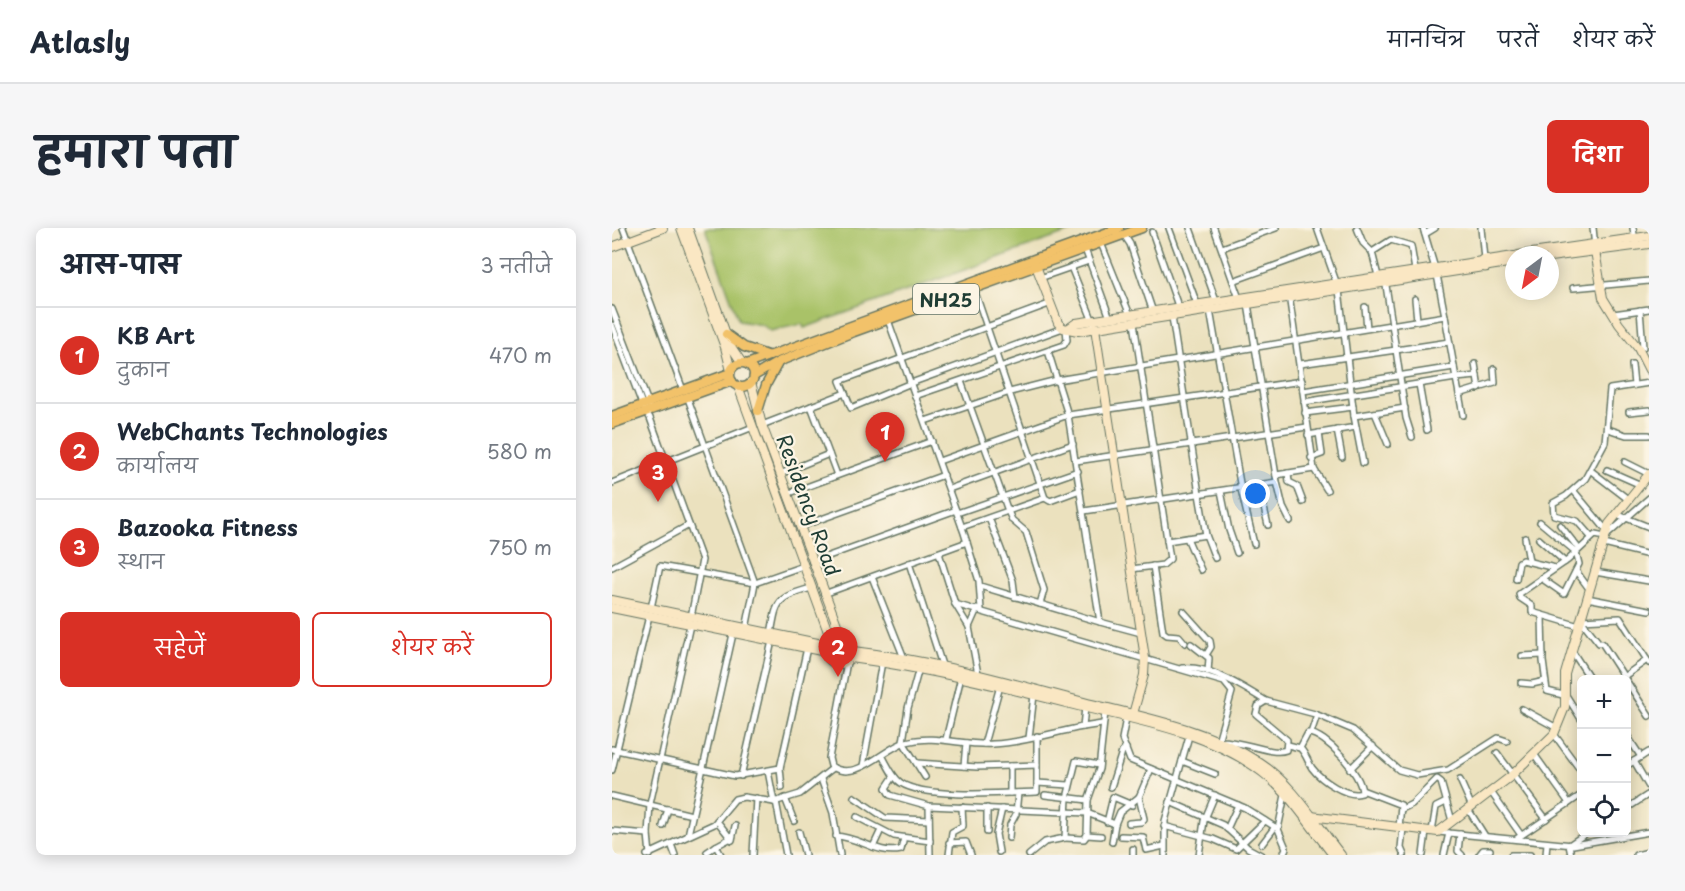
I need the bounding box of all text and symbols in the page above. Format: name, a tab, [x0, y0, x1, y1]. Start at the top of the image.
text: Atlasly	[30, 20, 130, 63]
text: मानचित्र	[1388, 22, 1465, 54]
text: परतें	[1498, 22, 1539, 54]
text: शेयर करें	[1572, 22, 1655, 54]
text: हमारा पता	[36, 118, 236, 181]
button: दिशा	[1547, 120, 1649, 193]
text: आस-पास	[60, 244, 180, 283]
north arrow	[1505, 246, 1559, 300]
text: 3 नतीजे	[480, 250, 552, 280]
road number: NH25	[913, 284, 979, 314]
text: KB Art	[117, 318, 195, 351]
text: 1	[75, 340, 84, 370]
text: 470 m	[489, 340, 552, 370]
text: दुकान	[117, 354, 169, 384]
pin: 1	[866, 412, 904, 462]
text: WebChants Technologies	[117, 414, 388, 447]
street label: Residency Road	[769, 430, 849, 580]
text: 2	[72, 436, 87, 466]
text: 580 m	[487, 436, 552, 466]
text: कार्यालय	[117, 450, 198, 480]
pin: 3	[638, 452, 678, 502]
your location	[1241, 479, 1270, 508]
text: Bazooka Fitness	[117, 510, 298, 543]
text: 3	[73, 532, 86, 562]
text: 750 m	[489, 532, 552, 562]
text: स्थान	[117, 546, 164, 576]
button: सहेजें	[60, 612, 300, 687]
button: शेयर करें	[312, 612, 552, 687]
pin: 2	[818, 628, 858, 677]
map controls	[1577, 675, 1631, 837]
button: +	[1577, 675, 1631, 729]
button: −	[1577, 729, 1631, 783]
button: locate	[1577, 783, 1631, 837]

